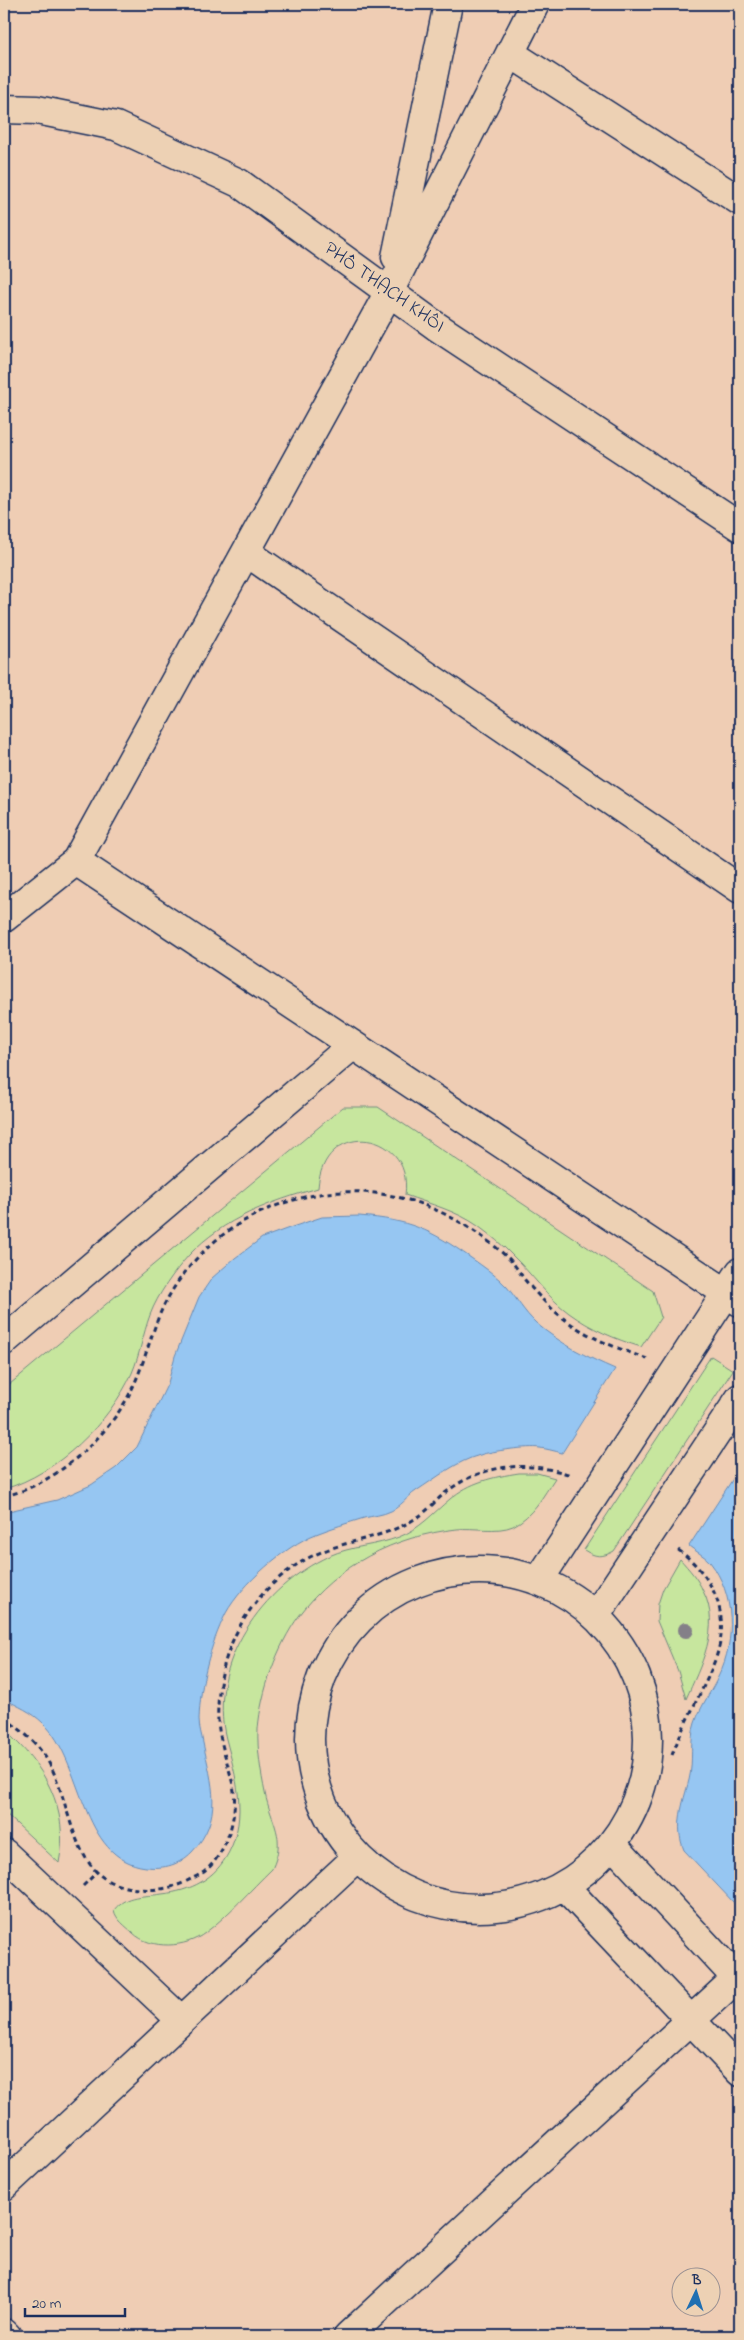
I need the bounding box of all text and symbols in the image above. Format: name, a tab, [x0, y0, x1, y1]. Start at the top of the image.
street label: PHỐ THẠCH KHÔI	[317, 235, 451, 341]
north arrow	[672, 2268, 722, 2318]
text: B	[690, 2270, 703, 2291]
scale bar	[25, 2285, 125, 2317]
text: 20 m	[32, 2293, 62, 2315]

